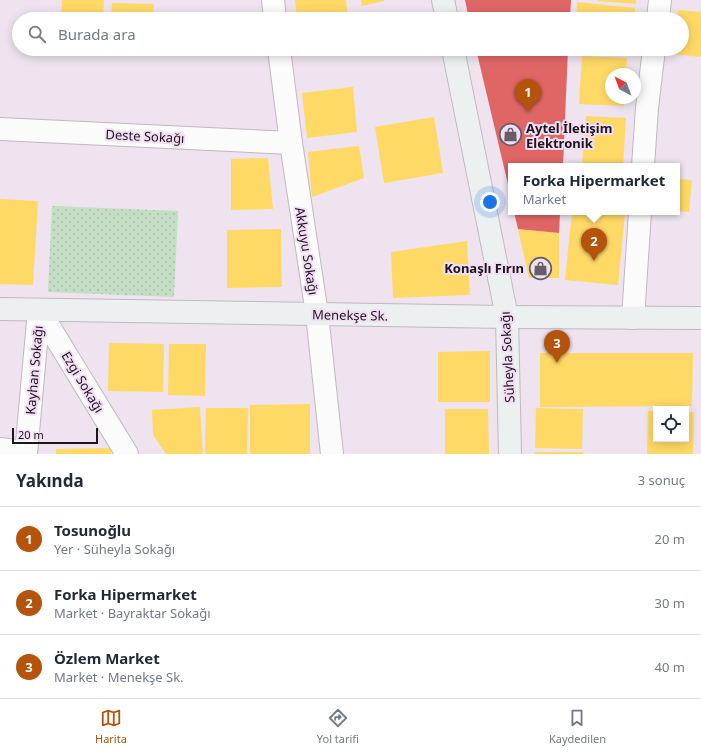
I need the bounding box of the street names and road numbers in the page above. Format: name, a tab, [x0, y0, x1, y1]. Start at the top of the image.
street label: Deste Sokağı	[105, 125, 185, 147]
street label: Akkuyu Sokağı	[291, 206, 323, 296]
street label: Menekşe Sk.	[312, 305, 388, 325]
street label: Süheyla Sokağı	[496, 311, 518, 403]
street label: Kayhan Sokağı	[21, 325, 47, 415]
street label: Ezgi Sokağı	[58, 348, 108, 416]

